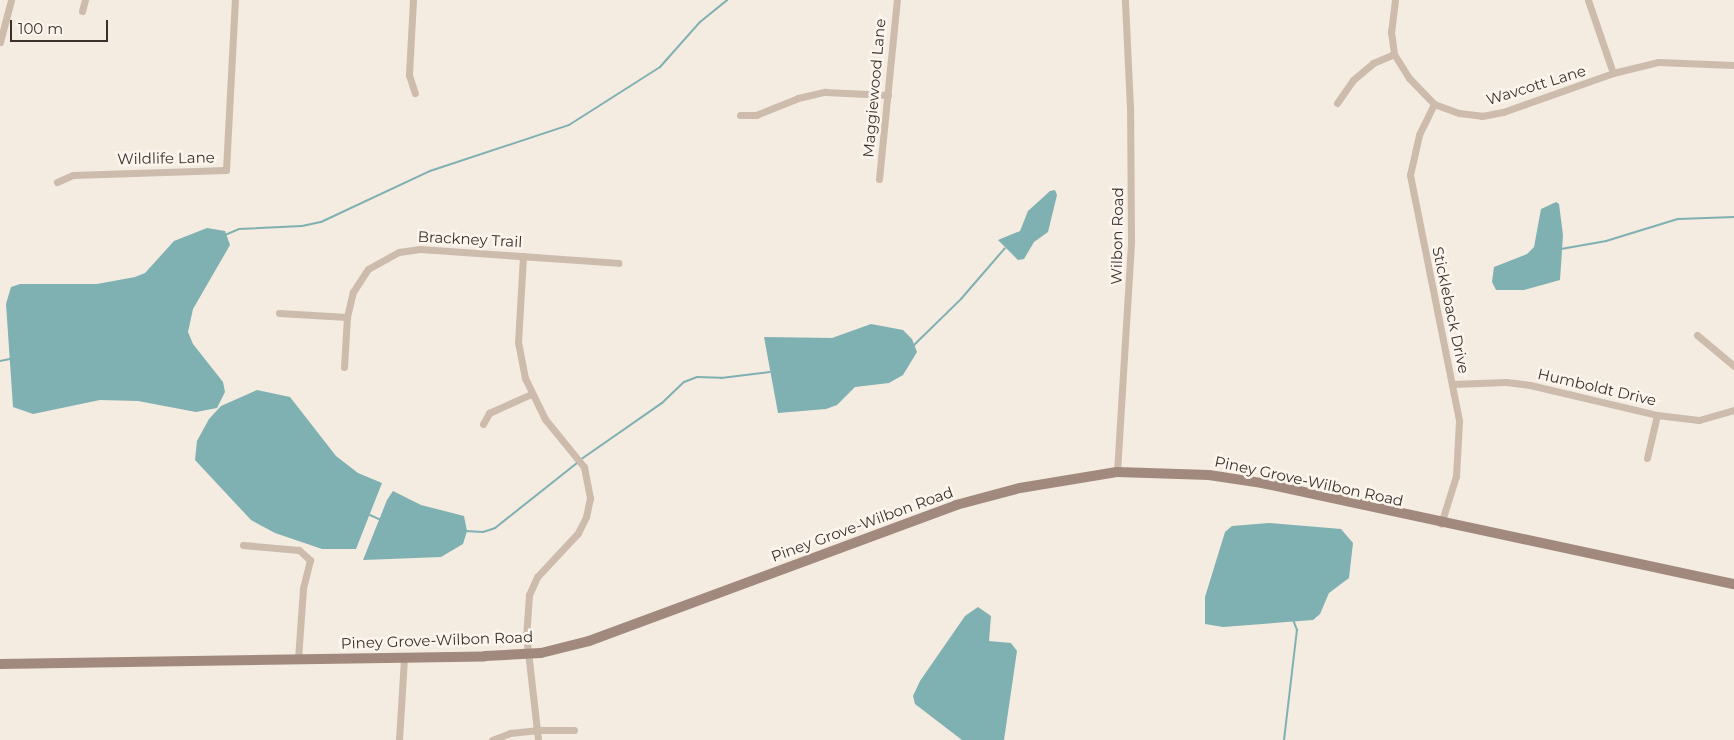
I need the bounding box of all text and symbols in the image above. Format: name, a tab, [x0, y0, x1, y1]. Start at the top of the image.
scale bar	[12, 10, 110, 42]
street label: Maggiewood Lane	[859, 18, 889, 158]
text: 100 m	[18, 19, 63, 38]
street label: Wavcott Lane	[1484, 61, 1588, 109]
street label: Wildlife Lane	[117, 148, 215, 168]
street label: Wilbon Road	[1107, 187, 1127, 285]
street label: Brackney Trail	[417, 227, 523, 251]
street label: Stickleback Drive	[1429, 245, 1473, 375]
street label: Humboldt Drive	[1536, 365, 1658, 409]
street label: Piney Grove-Wilbon Road	[1213, 452, 1405, 510]
street label: Piney Grove-Wilbon Road	[769, 483, 955, 565]
street label: Piney Grove-Wilbon Road	[341, 628, 533, 652]

